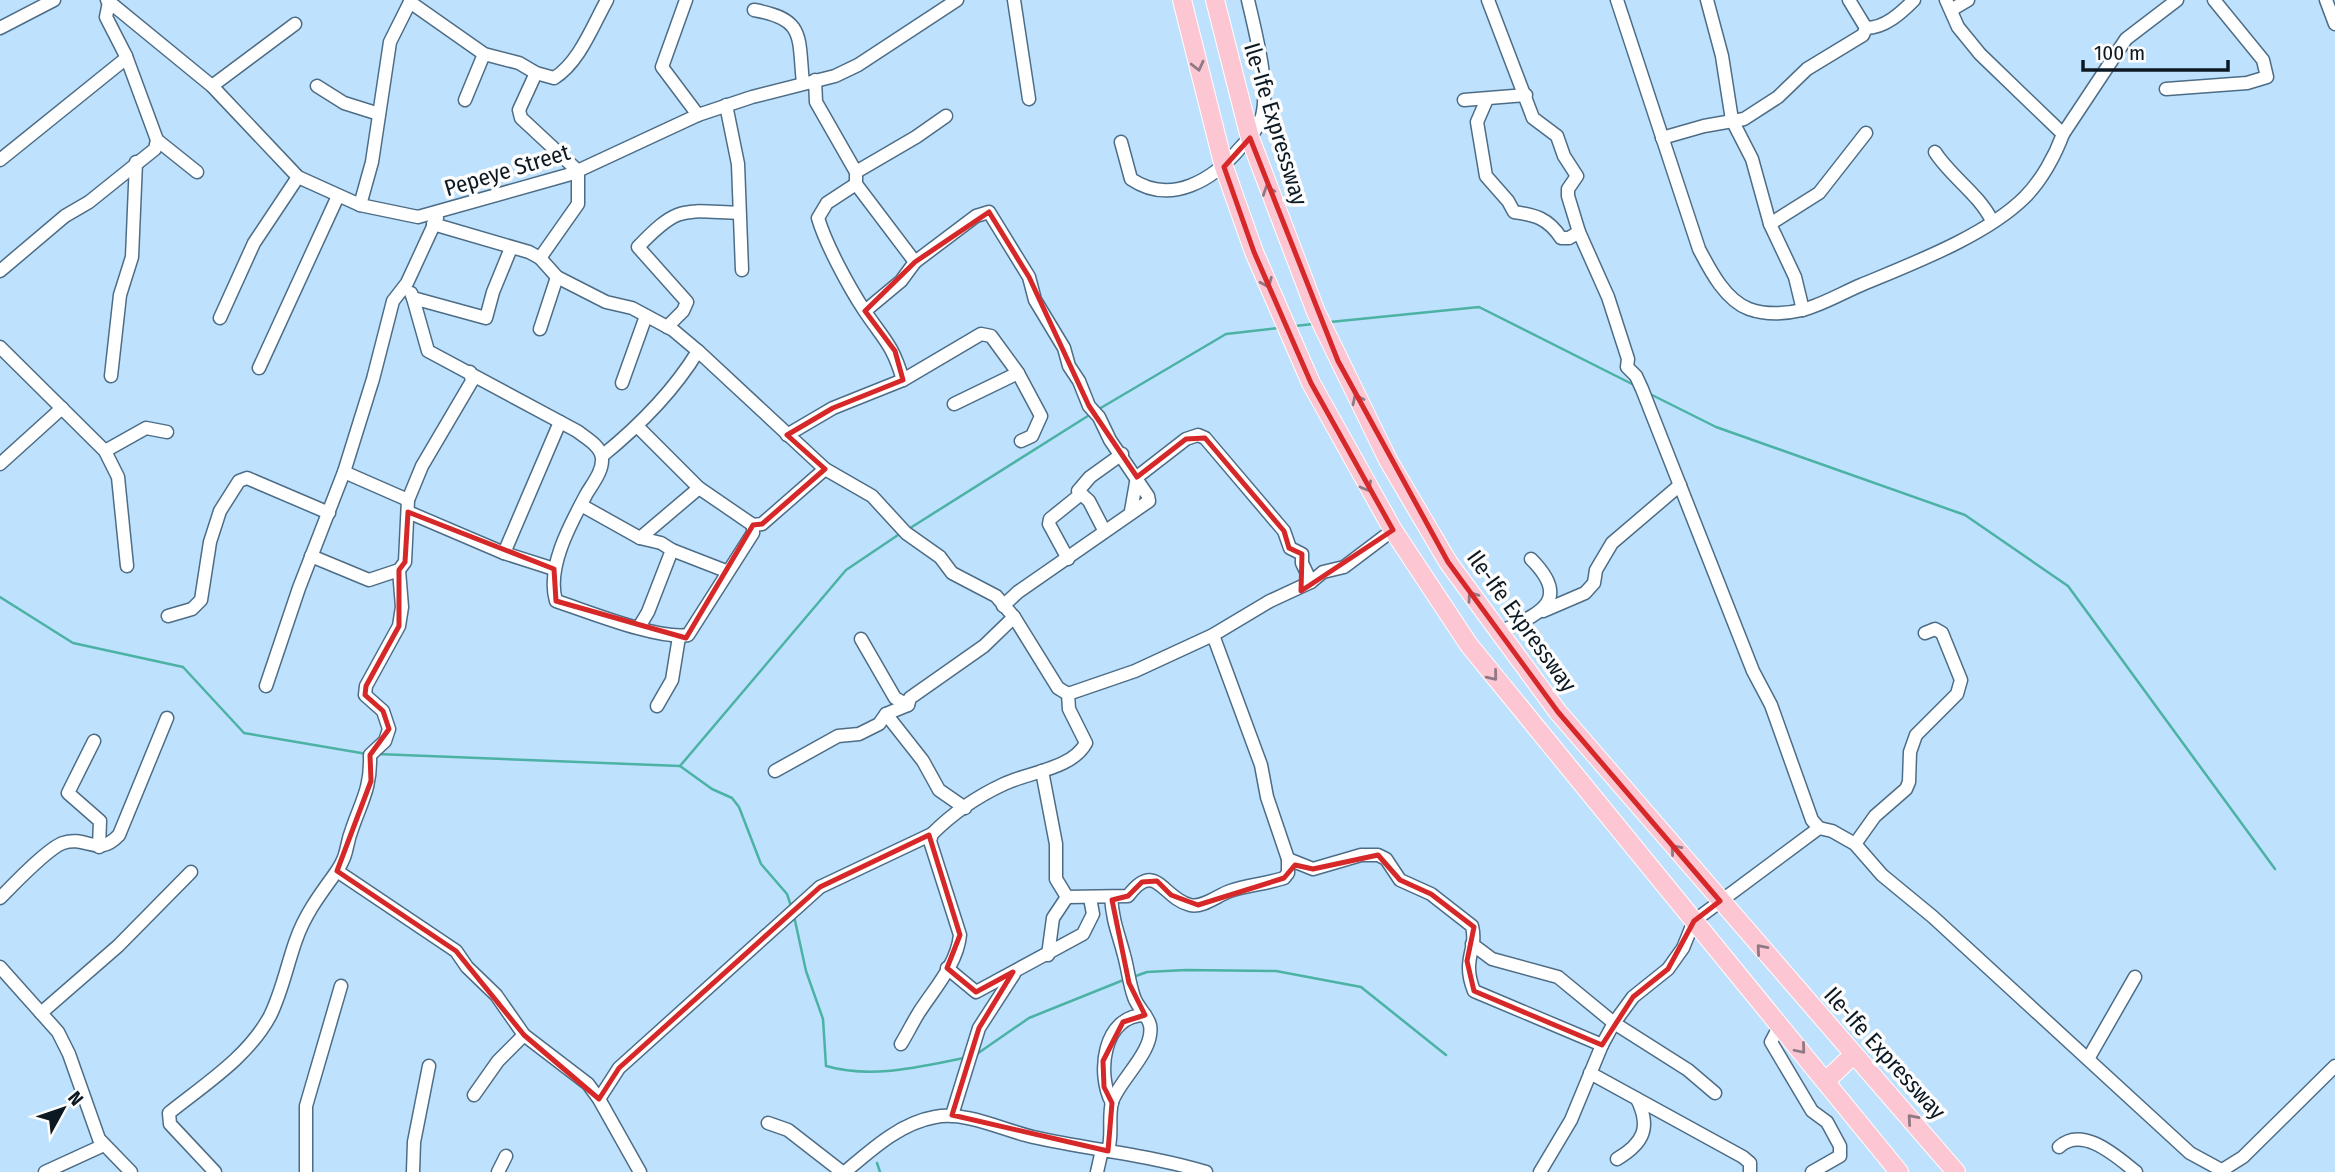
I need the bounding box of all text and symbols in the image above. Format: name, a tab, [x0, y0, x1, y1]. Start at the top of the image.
scale bar	[2083, 28, 2228, 72]
street label: Ile-Ife Expressway	[1238, 39, 1314, 209]
text: 100 m	[2094, 40, 2145, 66]
one-way arrow	[1190, 60, 1204, 72]
street label: Pepeye Street	[441, 138, 574, 202]
one-way arrow	[1262, 185, 1276, 197]
one-way arrow	[1258, 276, 1272, 288]
one-way arrow	[1351, 394, 1365, 406]
one-way arrow	[1359, 479, 1372, 492]
street label: Ile-Ife Expressway	[1461, 545, 1583, 698]
one-way arrow	[1467, 590, 1480, 603]
one-way arrow	[1485, 668, 1498, 680]
one-way arrow	[1671, 844, 1683, 857]
one-way arrow	[1757, 945, 1769, 958]
street label: Ile-Ife Expressway	[1818, 981, 1952, 1126]
one-way arrow	[1793, 1041, 1805, 1054]
north arrow	[28, 1074, 98, 1144]
text: N	[63, 1087, 88, 1110]
one-way arrow	[1908, 1115, 1920, 1128]

